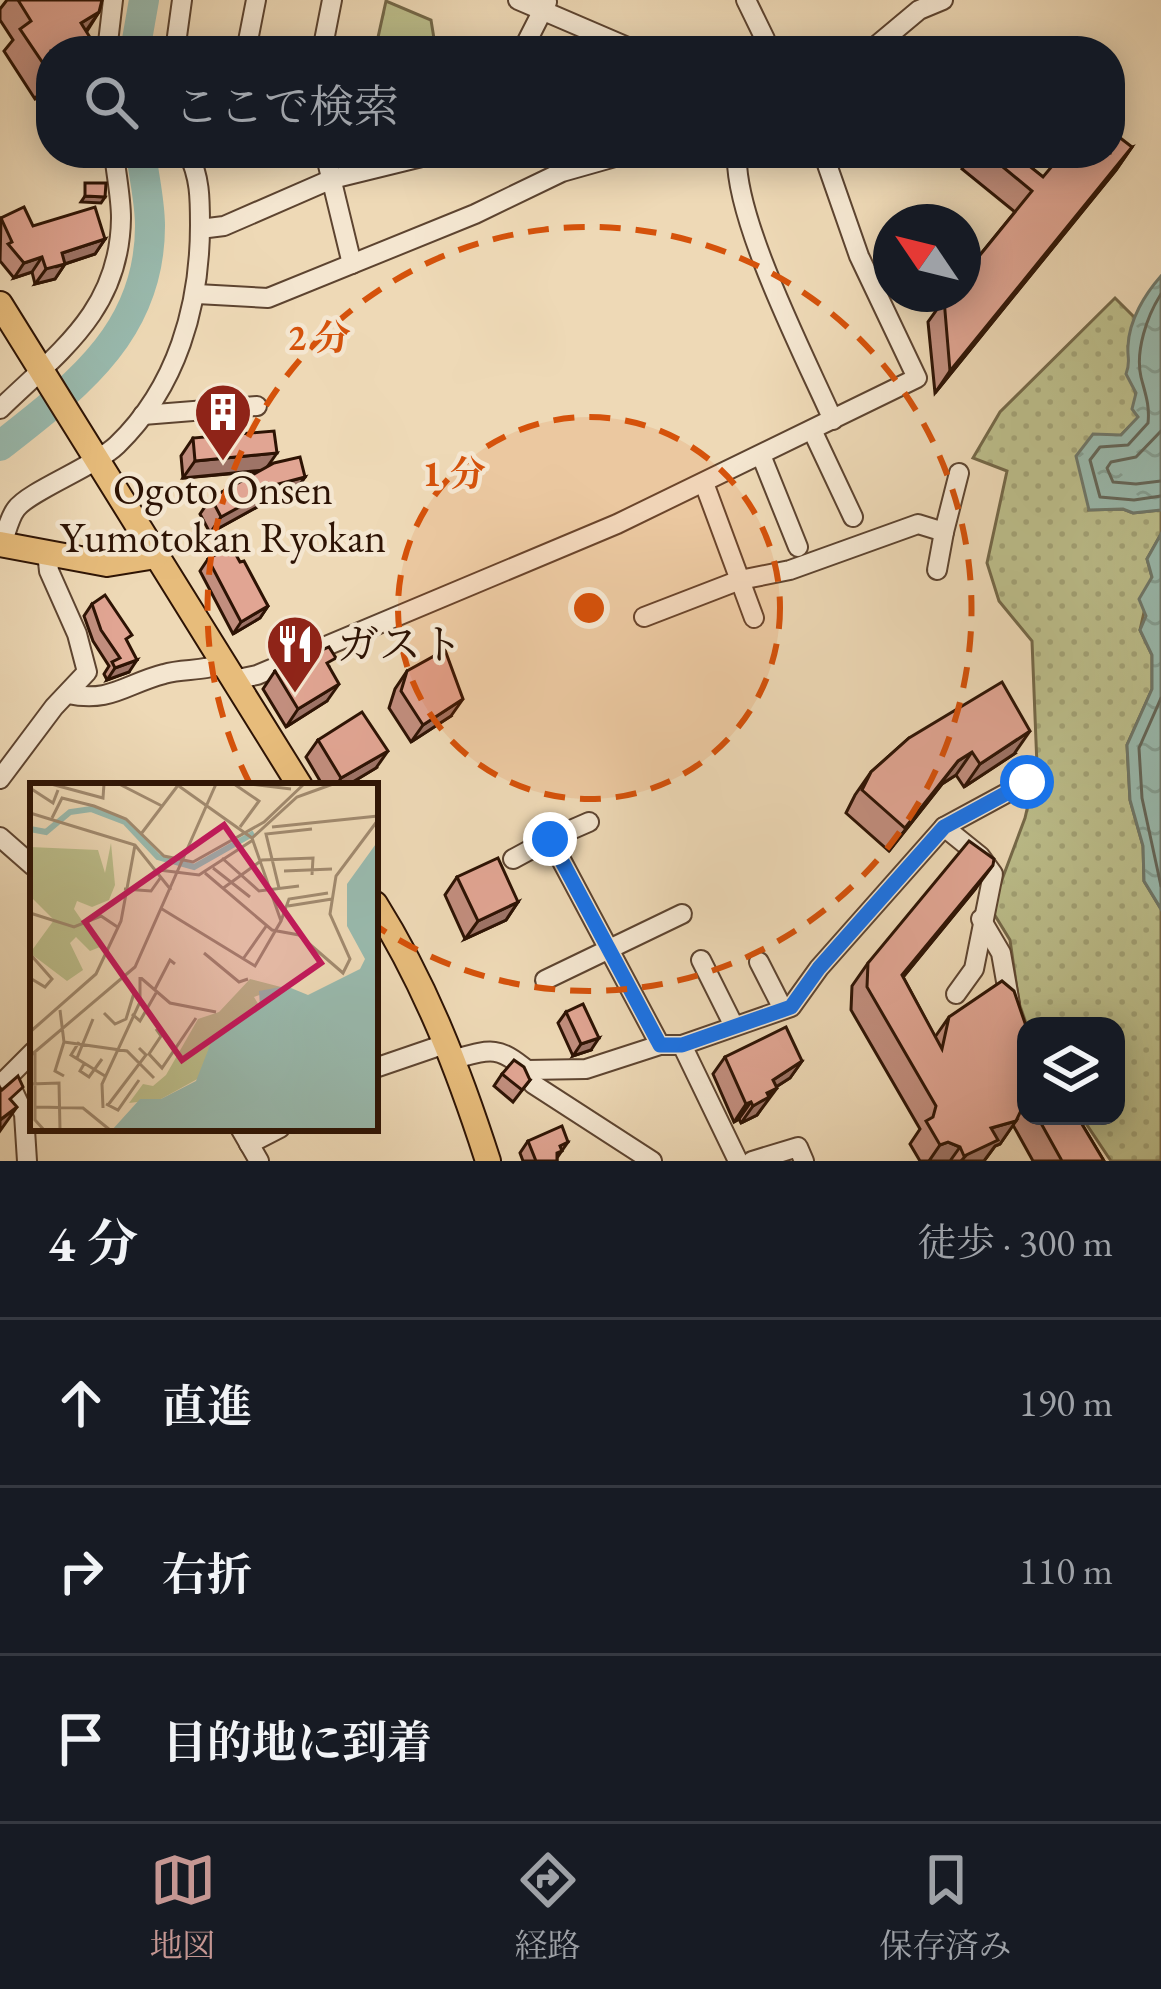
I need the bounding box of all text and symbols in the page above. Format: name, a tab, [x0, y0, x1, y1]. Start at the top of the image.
search box	[36, 36, 1125, 168]
icon: search	[78, 69, 144, 135]
text: ここで検索	[174, 77, 399, 135]
north arrow	[873, 204, 981, 312]
text: 2 分	[287, 314, 351, 361]
building icon: Ogoto Onsen Yumotokan Ryokan	[192, 381, 254, 463]
text: 1 分	[422, 450, 486, 497]
place label: Ogoto Onsen Yumotokan Ryokan	[60, 462, 386, 565]
centre of rings	[568, 587, 610, 629]
restaurant icon: ガスト	[264, 613, 326, 695]
place label: ガスト	[337, 617, 463, 672]
route start	[1000, 755, 1054, 809]
inset map	[30, 783, 378, 1131]
route end	[523, 812, 577, 866]
map controls	[1017, 1017, 1125, 1125]
button: layers	[1017, 1017, 1125, 1125]
text: 4 分	[48, 1210, 138, 1276]
text: 徒歩 · 300 m	[917, 1217, 1113, 1268]
icon: ahead	[48, 1370, 114, 1436]
text: 直進	[162, 1377, 252, 1435]
text: 190 m	[1019, 1377, 1113, 1428]
icon: right	[48, 1538, 114, 1604]
text: 右折	[162, 1545, 252, 1603]
text: 110 m	[1019, 1545, 1113, 1596]
icon: arrive	[48, 1706, 114, 1772]
text: 目的地に到着	[162, 1713, 432, 1771]
tab: 地図	[150, 1847, 216, 1967]
tab: 経路	[515, 1847, 581, 1967]
tab: 保存済み	[880, 1847, 1012, 1967]

